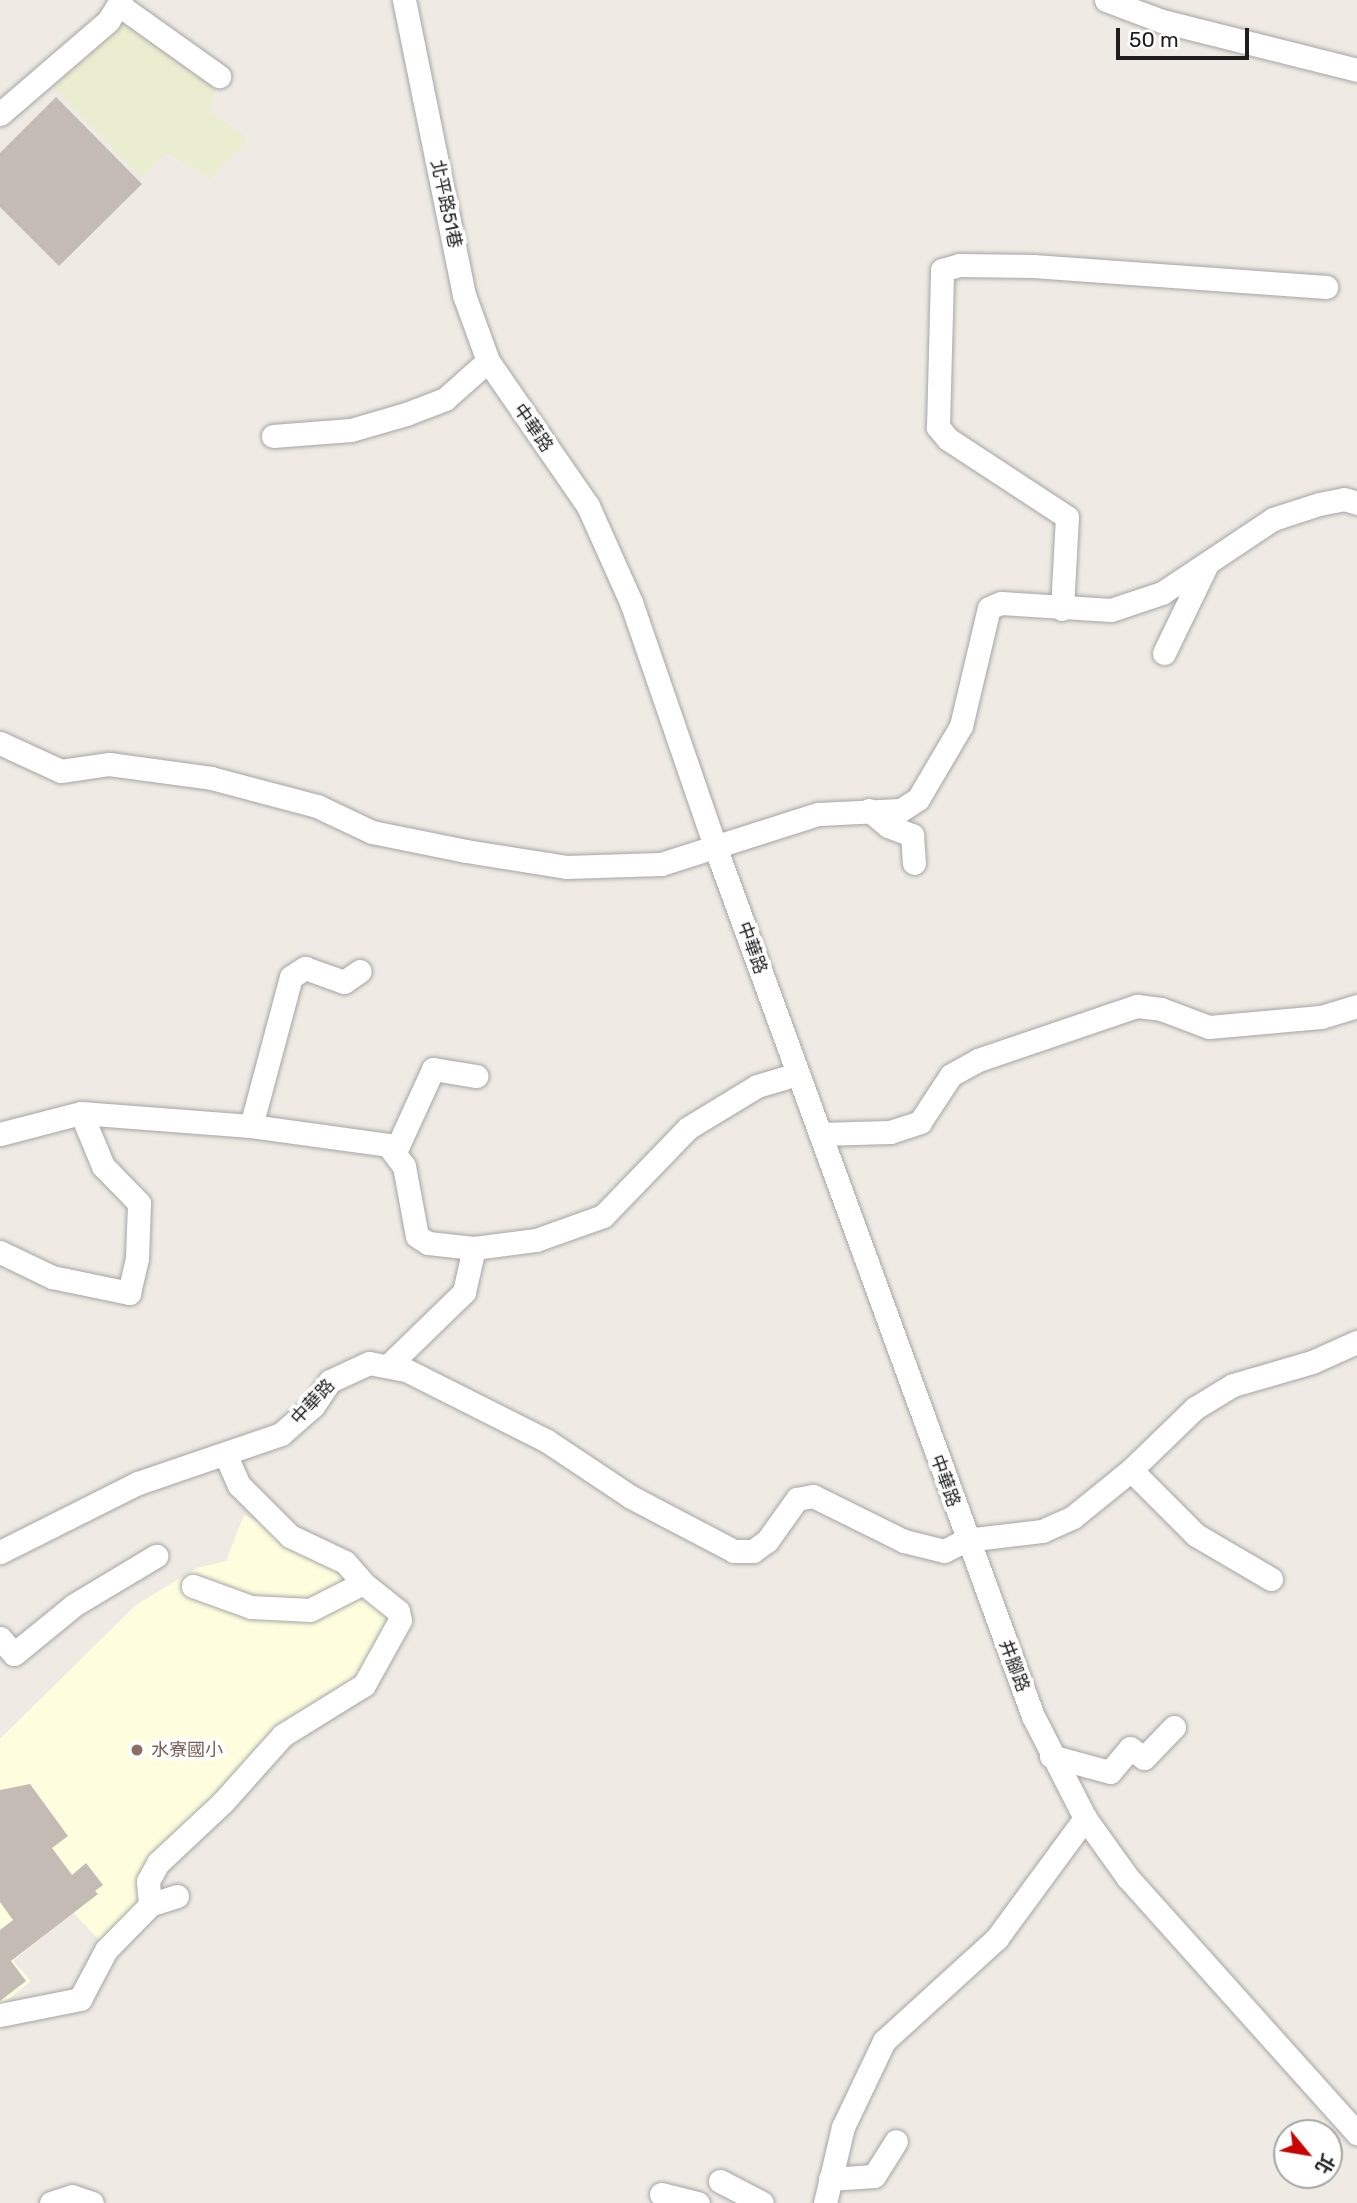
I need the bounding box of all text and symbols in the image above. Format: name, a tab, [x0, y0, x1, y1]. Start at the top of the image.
scale bar	[1119, 14, 1252, 58]
text: 50 m	[1129, 27, 1179, 52]
street label: 北平路51巷	[426, 158, 466, 250]
street label: 中華路	[509, 400, 557, 456]
street label: 中華路	[733, 919, 771, 977]
street label: 中華路	[287, 1375, 339, 1429]
street label: 中華路	[926, 1452, 964, 1510]
street label: 井腳路	[994, 1637, 1034, 1695]
place label: 水寮國小	[151, 1739, 223, 1761]
marker: 水寮國小	[129, 1742, 145, 1758]
north arrow	[1273, 2119, 1343, 2189]
text: 北	[1310, 2150, 1340, 2178]

